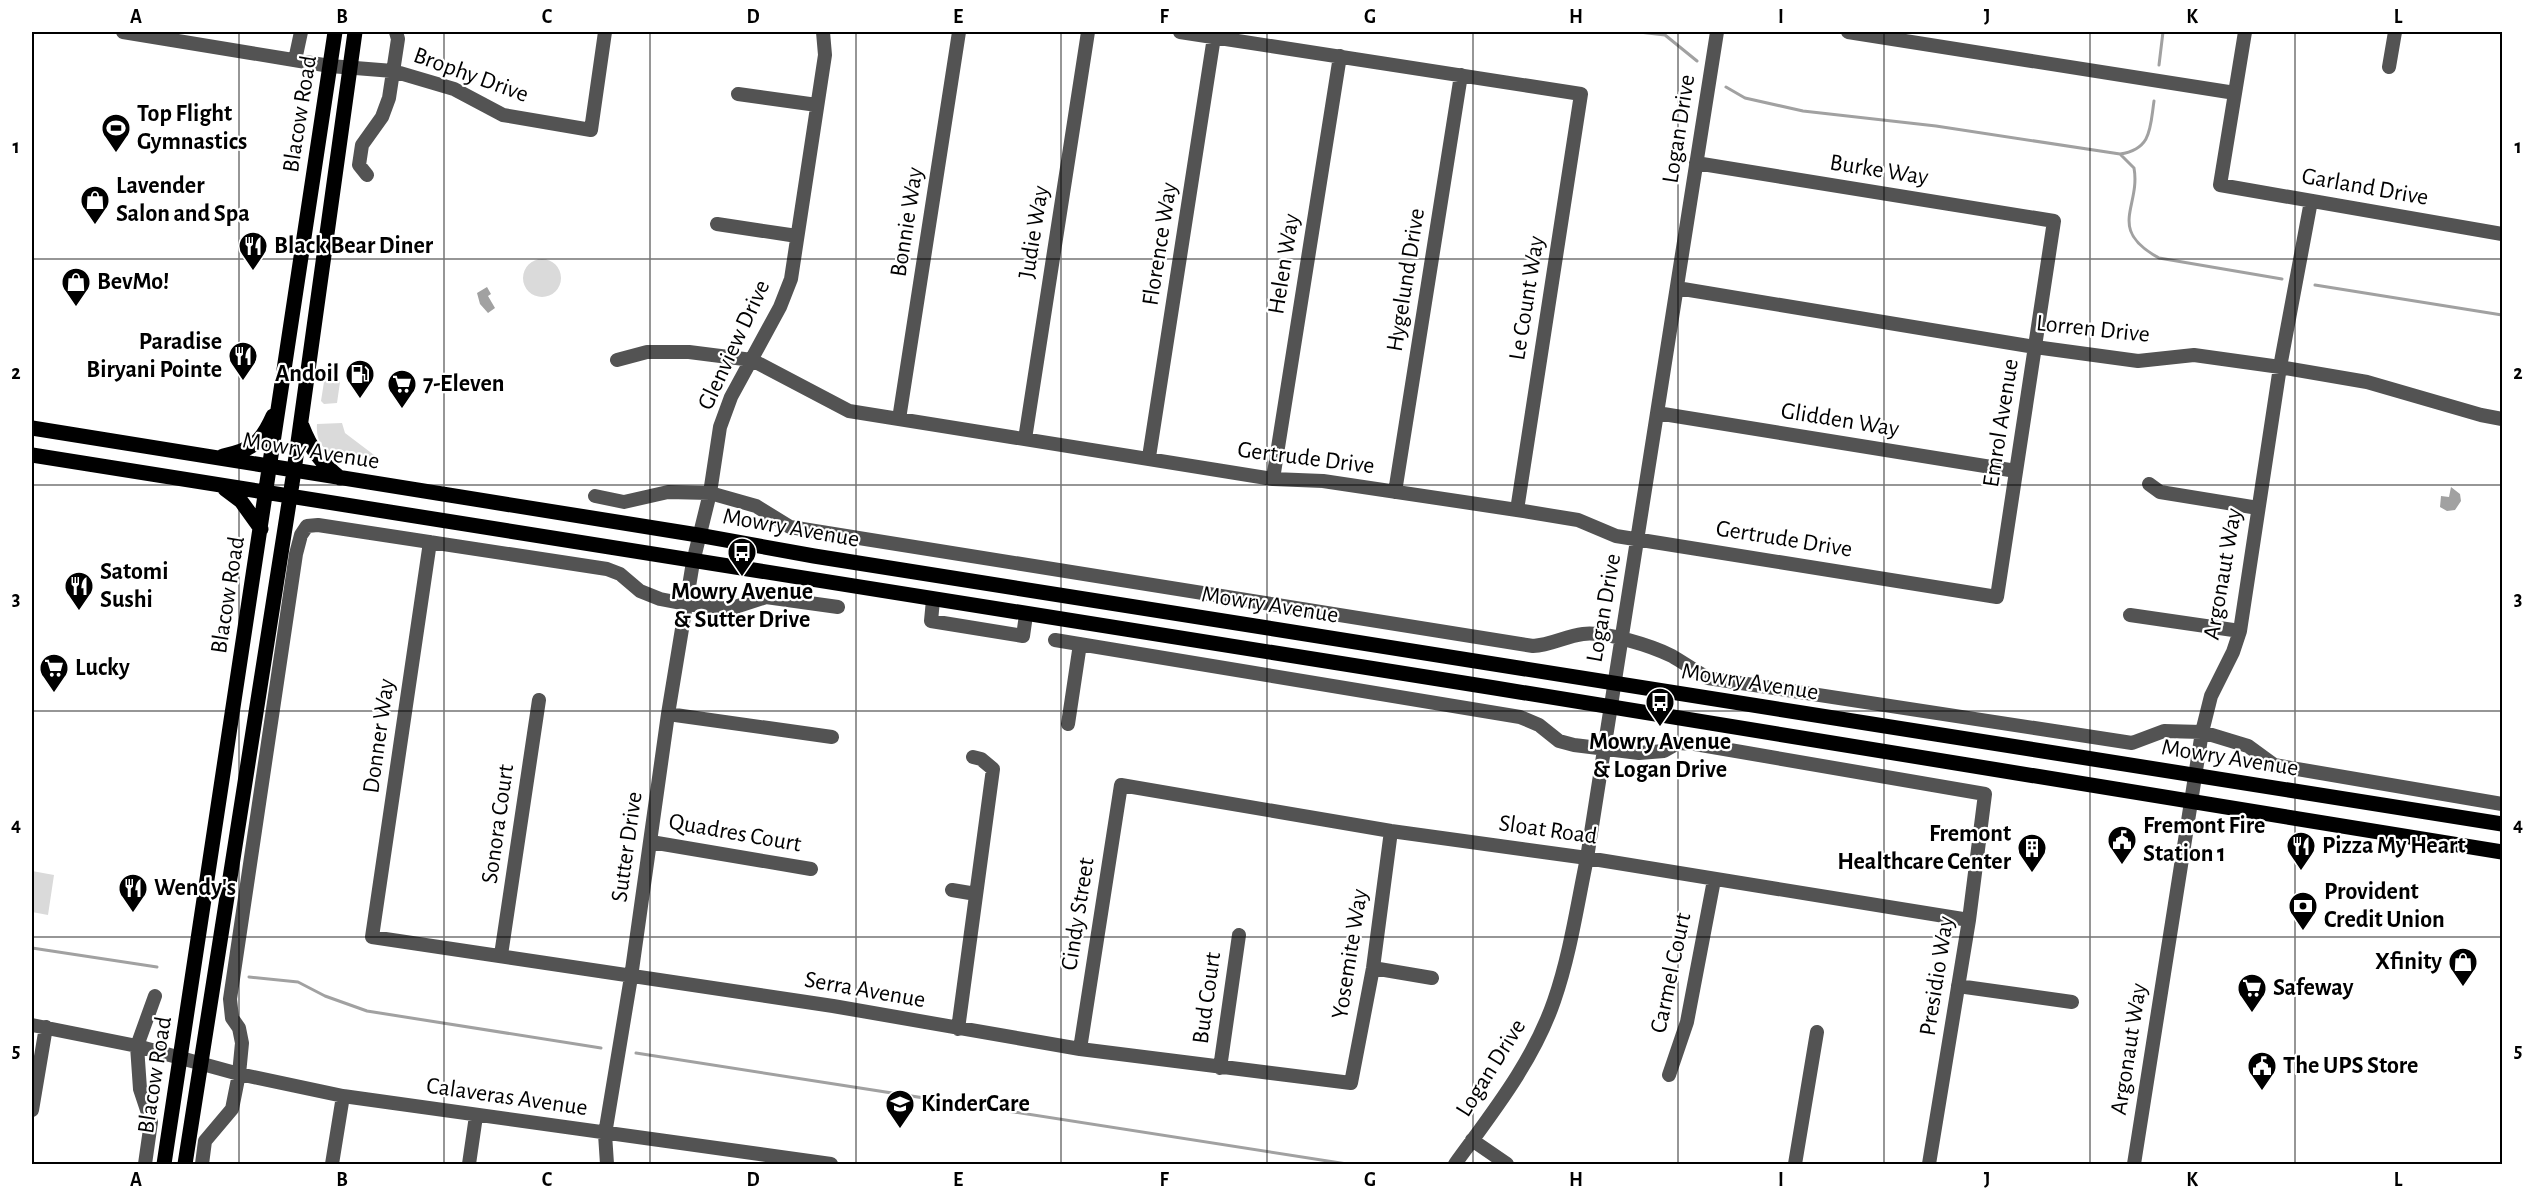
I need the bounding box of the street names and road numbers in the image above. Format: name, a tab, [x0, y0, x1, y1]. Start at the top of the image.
street label: Brophy Drive	[410, 43, 532, 107]
street label: Blacow Road	[279, 54, 321, 174]
street label: Logan Drive	[1659, 73, 1699, 185]
street label: Burke Way	[1828, 150, 1930, 190]
street label: Garland Drive	[2300, 164, 2430, 210]
street label: Bonnie Way	[886, 165, 928, 279]
street label: Florence Way	[1138, 181, 1182, 307]
street label: Judie Way	[1015, 184, 1053, 280]
street label: Hygelund Drive	[1383, 207, 1429, 353]
street label: Helen Way	[1264, 212, 1304, 316]
street label: Le Count Way	[1505, 234, 1549, 362]
street label: Glenview Drive	[694, 276, 774, 414]
street label: Lorren Drive	[2035, 311, 2151, 347]
street label: Emrol Avenue	[1979, 357, 2023, 489]
street label: Glidden Way	[1779, 399, 1901, 441]
street label: Mowry Avenue	[241, 428, 381, 474]
street label: Gertrude Drive	[1236, 438, 1376, 478]
street label: Mowry Avenue	[721, 504, 861, 552]
street label: Argonaut Way	[2200, 506, 2246, 642]
street label: Gertrude Drive	[1714, 516, 1854, 562]
street label: Blacow Road	[207, 535, 249, 655]
street label: Logan Drive	[1583, 552, 1625, 664]
street label: Mowry Avenue	[1200, 582, 1340, 628]
street label: Mowry Avenue	[1680, 659, 1820, 705]
street label: Donner Way	[359, 677, 399, 795]
street label: Mowry Avenue	[2160, 735, 2300, 781]
street label: Sonora Court	[478, 763, 518, 885]
street label: Sutter Drive	[607, 790, 647, 904]
street label: Quadres Court	[667, 810, 803, 857]
street label: Sloat Road	[1497, 811, 1599, 849]
street label: Cindy Street	[1057, 856, 1099, 972]
street label: Yosemite Way	[1328, 887, 1372, 1021]
street label: Carmel Court	[1647, 910, 1696, 1035]
street label: Presidio Way	[1916, 914, 1958, 1038]
street label: Bud Court	[1189, 950, 1225, 1046]
street label: Serra Avenue	[803, 968, 927, 1012]
street label: Argonaut Way	[2107, 981, 2151, 1117]
street label: Blacow Road	[134, 1015, 176, 1135]
street label: Logan Drive	[1452, 1015, 1530, 1121]
street label: Calaveras Avenue	[425, 1074, 589, 1120]

